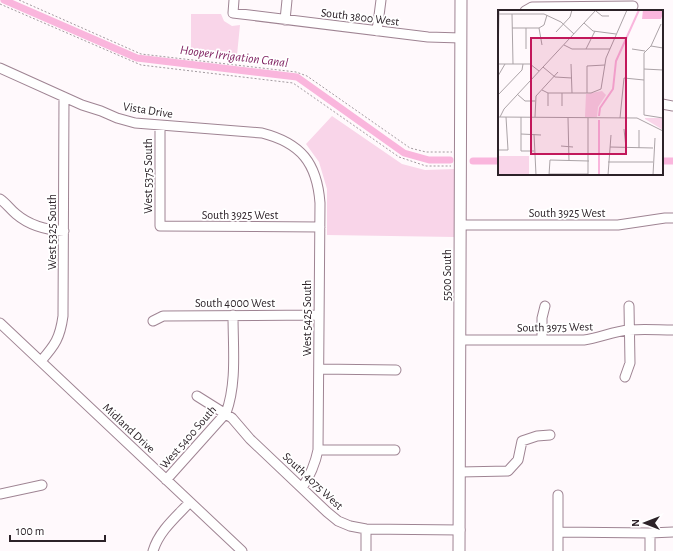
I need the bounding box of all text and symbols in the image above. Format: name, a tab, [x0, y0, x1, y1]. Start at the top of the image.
street label: South 3800 West	[320, 6, 400, 28]
inset map	[498, 10, 663, 175]
water label: Hooper Irrigation Canal	[179, 44, 289, 70]
street label: Vista Drive	[122, 100, 174, 120]
street label: West 5375 South	[142, 138, 154, 214]
street label: West 5325 South	[46, 194, 58, 270]
street label: South 3925 West	[529, 207, 605, 219]
street label: South 3925 West	[202, 209, 278, 221]
street label: 5500 South	[441, 249, 453, 301]
street label: West 5425 South	[301, 280, 313, 356]
street label: South 4000 West	[195, 297, 275, 309]
street label: South 3975 West	[517, 320, 593, 334]
street label: Midland Drive	[101, 401, 157, 455]
street label: West 5400 South	[158, 403, 218, 471]
street label: South 4075 West	[281, 450, 346, 512]
north arrow	[625, 503, 665, 543]
scale bar	[10, 517, 105, 543]
text: N	[630, 519, 641, 527]
text: 100 m	[16, 525, 44, 537]

